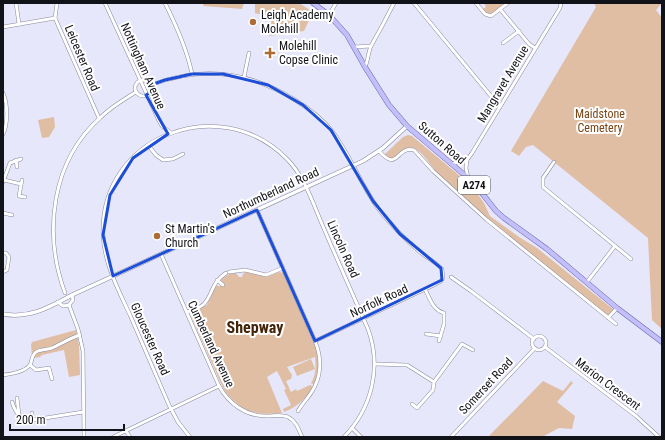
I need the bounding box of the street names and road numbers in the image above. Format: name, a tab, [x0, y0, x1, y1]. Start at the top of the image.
street label: Nottingham Avenue	[118, 21, 168, 112]
street label: Leicester Road	[62, 23, 102, 93]
street label: Mangravet Avenue	[475, 43, 532, 125]
street label: Sutton Road	[416, 119, 468, 167]
street label: Northumberland Road	[221, 165, 321, 221]
road number: A274	[458, 176, 490, 194]
street label: Lincoln Road	[324, 218, 362, 280]
street label: Norfolk Road	[348, 282, 410, 320]
street label: Cumberland Avenue	[185, 298, 237, 390]
street label: Gloucester Road	[128, 301, 172, 378]
street label: Somerset Road	[456, 355, 516, 417]
street label: Marion Crescent	[573, 355, 644, 413]

